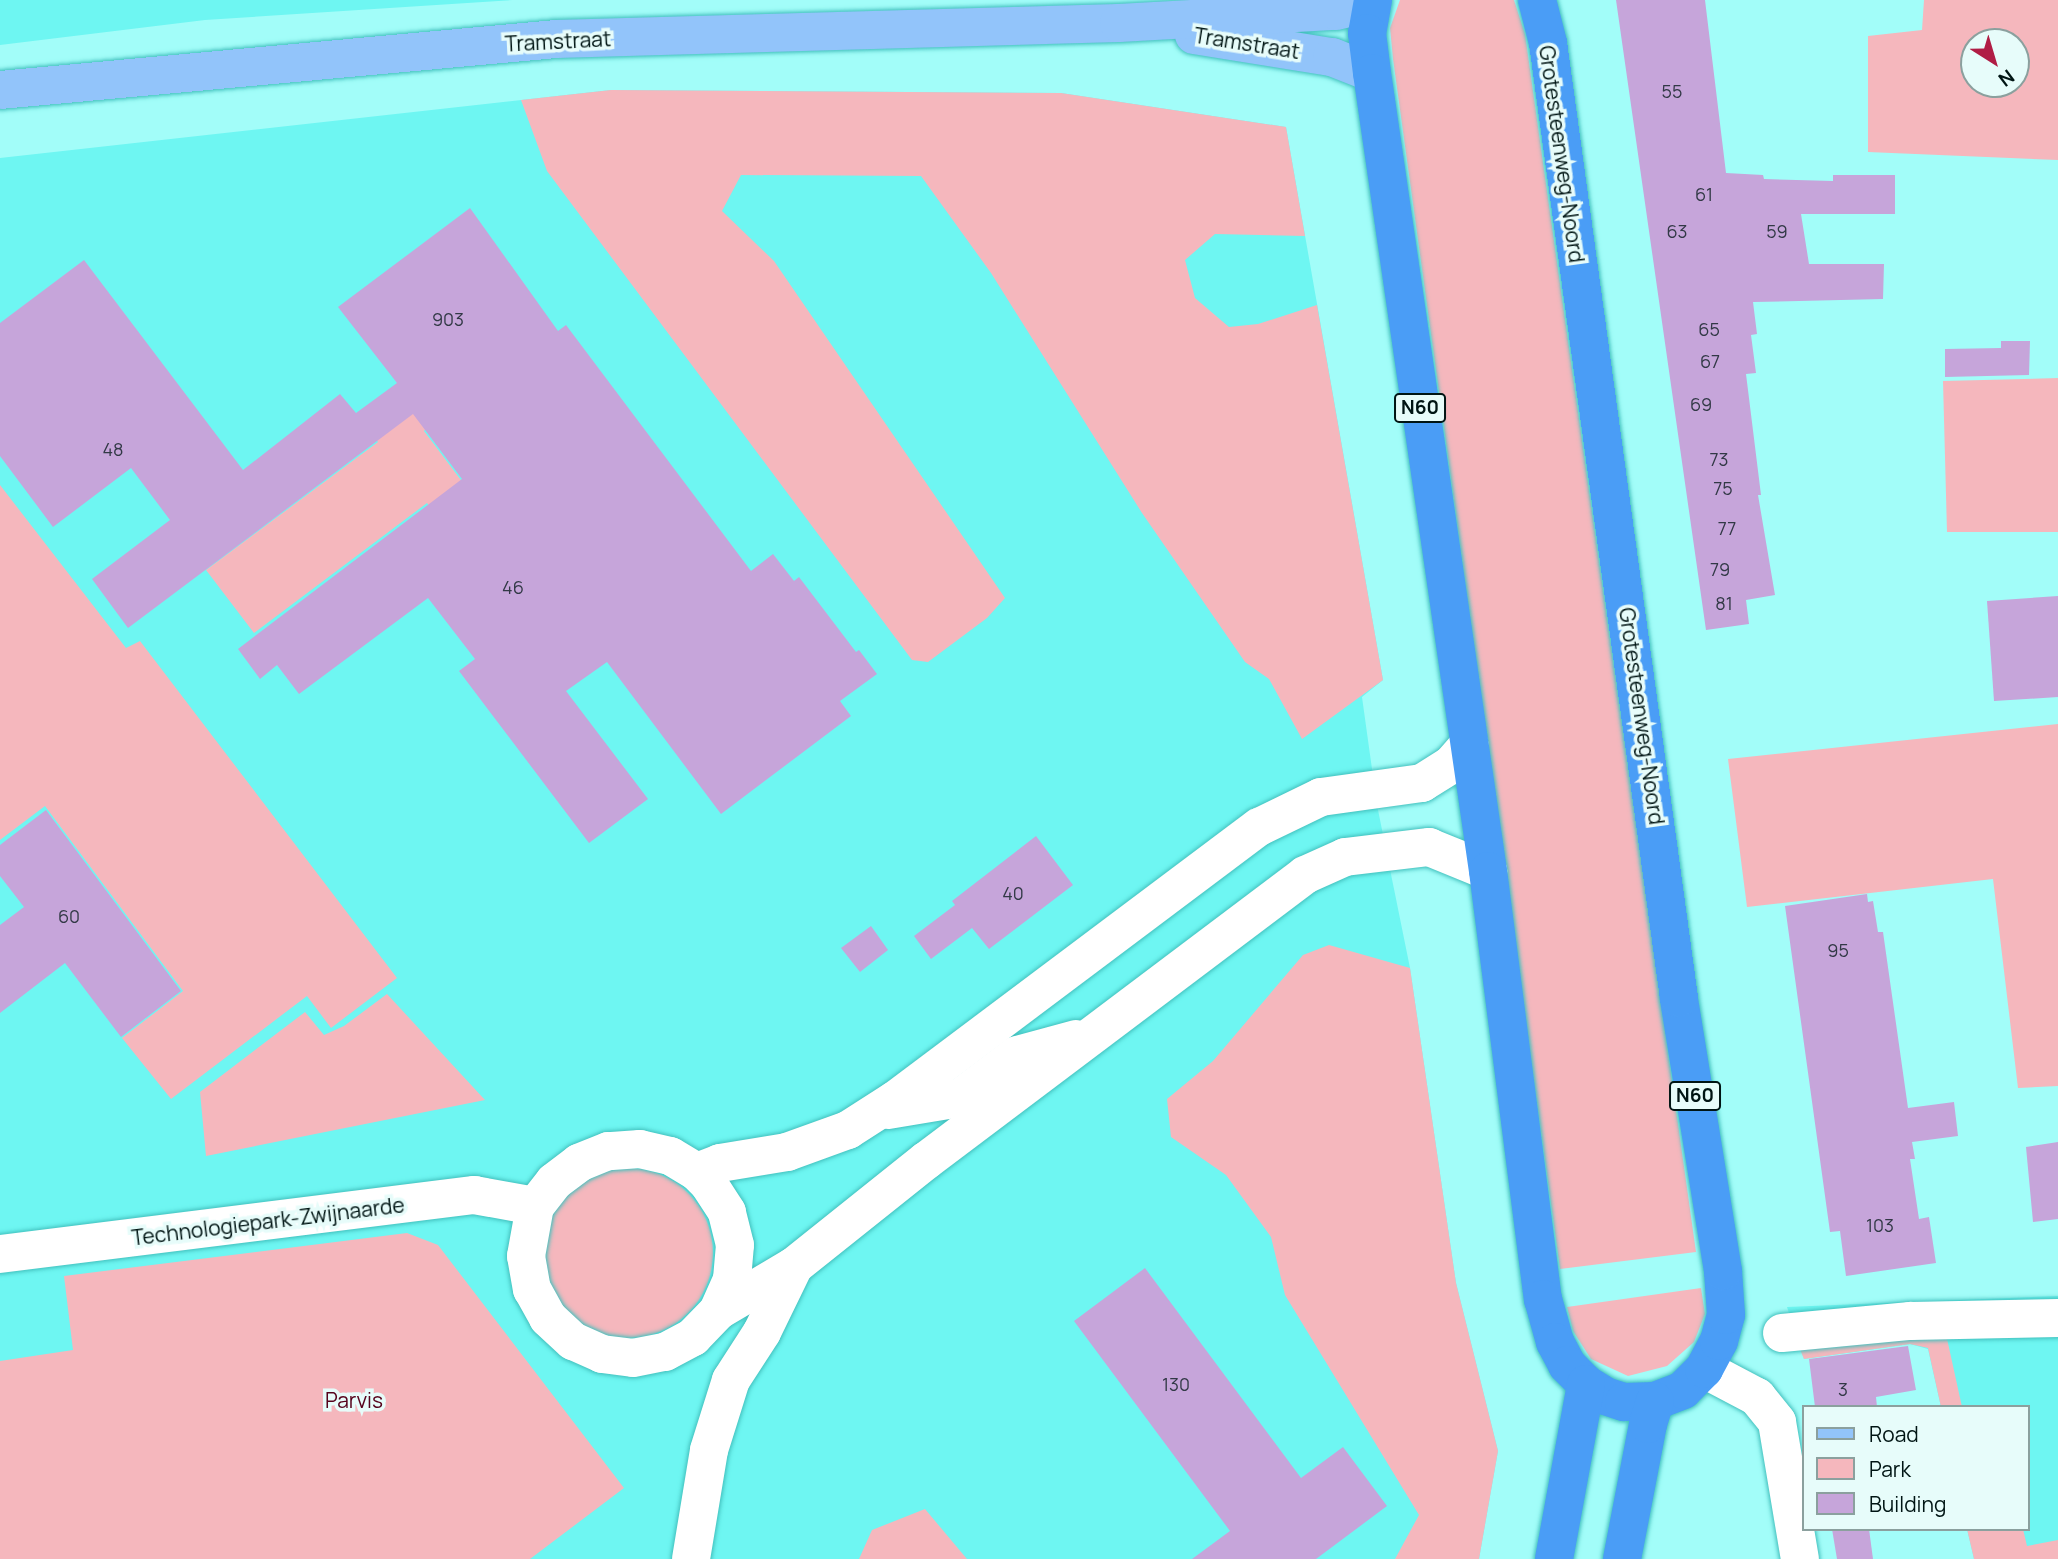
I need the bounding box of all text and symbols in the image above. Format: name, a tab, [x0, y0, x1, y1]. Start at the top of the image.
street label: Tramstraat	[1192, 22, 1302, 64]
street label: Tramstraat	[504, 26, 612, 56]
north arrow	[1960, 28, 2030, 98]
street label: Grotesteenweg-Noord	[1534, 44, 1590, 264]
text: N	[1993, 64, 2020, 93]
house number: 55	[1662, 80, 1682, 102]
house number: 61	[1695, 183, 1713, 205]
house number: 63	[1666, 220, 1688, 242]
house number: 59	[1766, 220, 1788, 242]
house number: 903	[432, 308, 464, 330]
house number: 65	[1698, 318, 1720, 340]
house number: 67	[1700, 350, 1720, 372]
road number: N60	[1394, 392, 1446, 424]
house number: 69	[1690, 393, 1712, 415]
house number: 48	[102, 438, 124, 460]
house number: 73	[1710, 448, 1728, 470]
house number: 75	[1713, 477, 1733, 499]
house number: 77	[1718, 517, 1736, 539]
house number: 79	[1710, 558, 1730, 580]
house number: 46	[502, 576, 524, 598]
house number: 81	[1715, 592, 1733, 614]
street label: Grotesteenweg-Noord	[1614, 606, 1670, 826]
house number: 40	[1002, 882, 1024, 904]
house number: 60	[58, 905, 80, 927]
house number: 95	[1827, 939, 1849, 961]
road number: N60	[1669, 1080, 1721, 1112]
street label: Technologiepark-Zwijnaarde	[130, 1192, 406, 1250]
house number: 103	[1866, 1214, 1894, 1236]
house number: 130	[1162, 1373, 1190, 1395]
house number: 3	[1838, 1378, 1848, 1400]
park label: Parvis	[325, 1387, 383, 1413]
legend	[1802, 1405, 2030, 1531]
text: Road	[1869, 1420, 1919, 1448]
text: Park	[1869, 1455, 1911, 1483]
text: Building	[1869, 1490, 1946, 1518]

